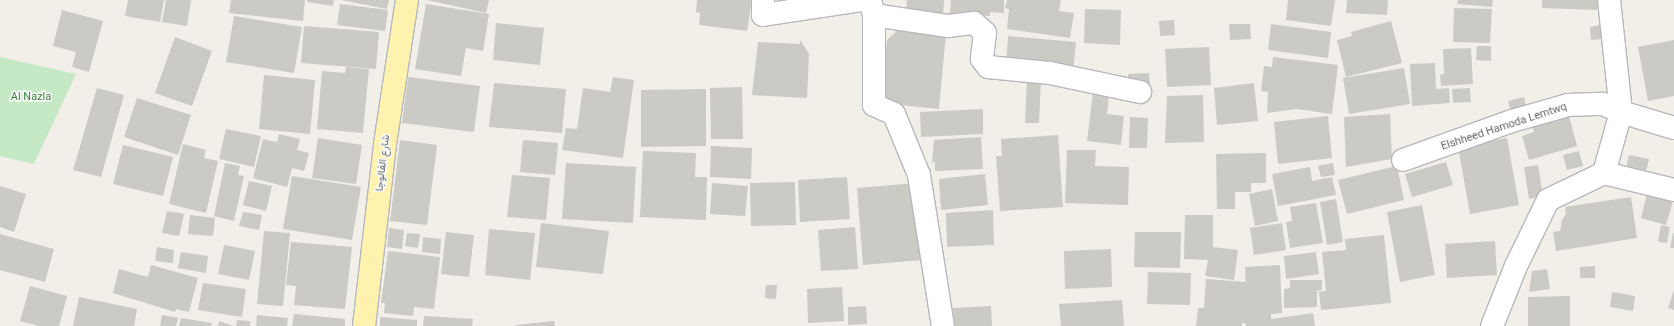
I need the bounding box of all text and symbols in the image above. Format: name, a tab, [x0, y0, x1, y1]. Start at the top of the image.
park label: Al Nazla	[11, 90, 51, 104]
street label: Elshheed Hamoda Lemtwq	[1439, 100, 1569, 154]
street label: شارع الفالوجا	[373, 134, 393, 192]

